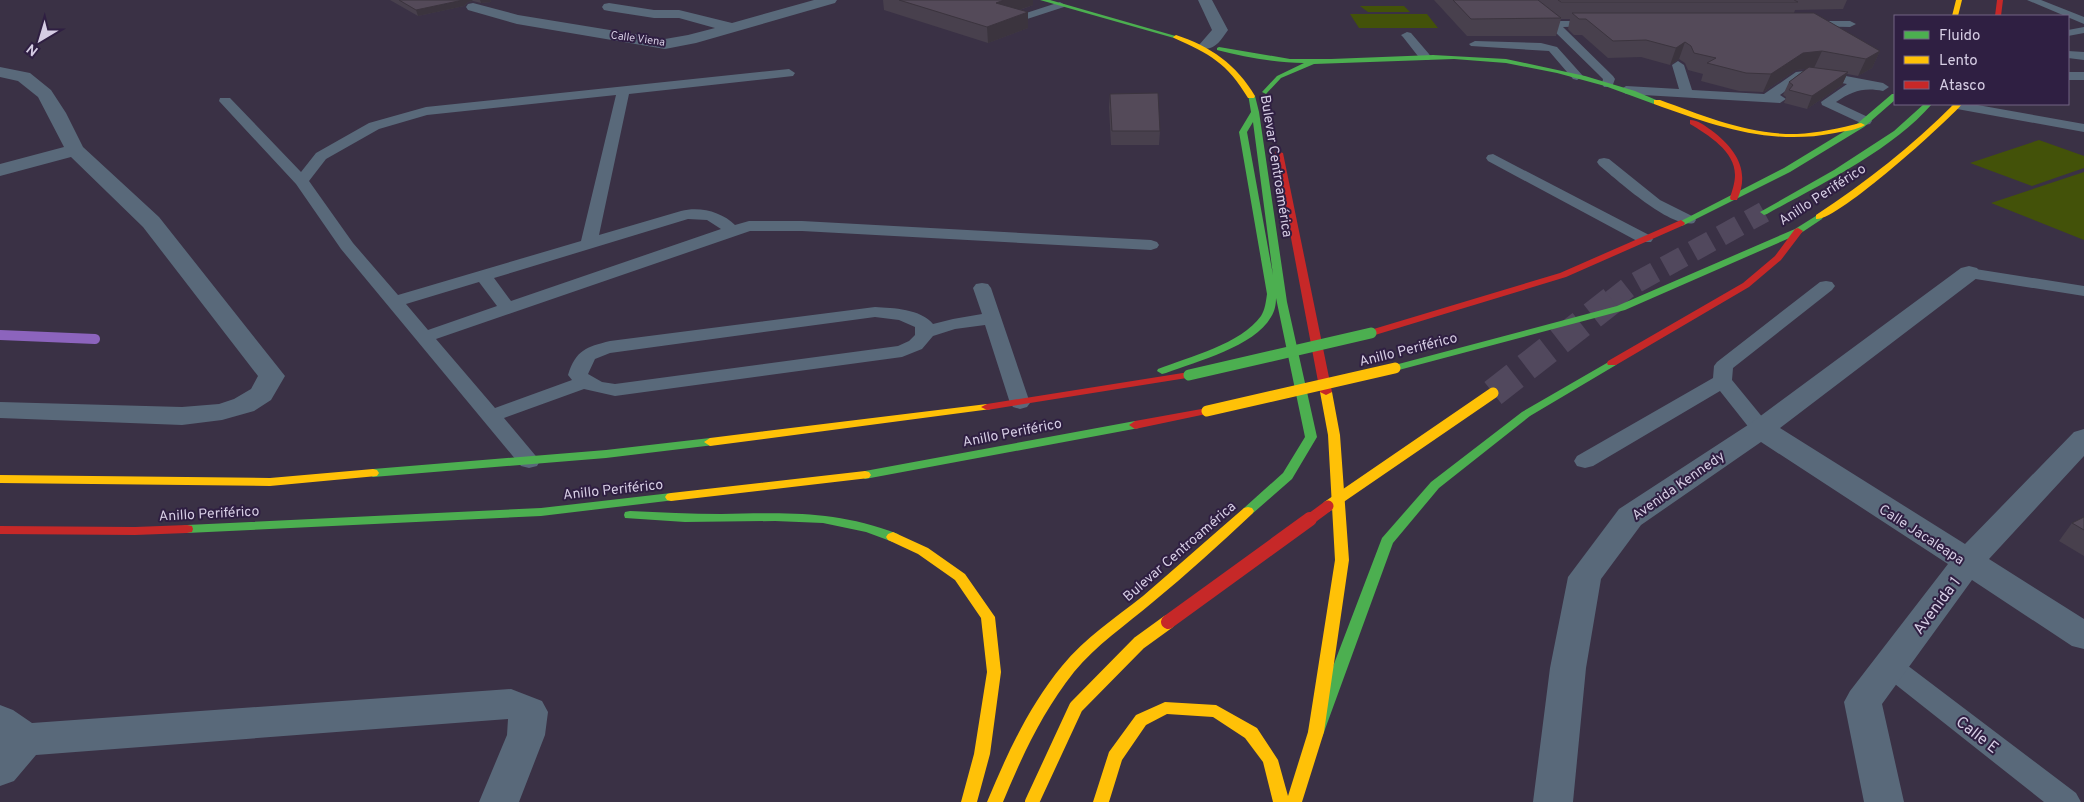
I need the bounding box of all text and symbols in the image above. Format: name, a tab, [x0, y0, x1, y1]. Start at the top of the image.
north arrow	[15, 15, 65, 65]
legend	[1894, 15, 2069, 105]
text: Fluido	[1939, 27, 1980, 46]
street label: Calle Viena	[610, 28, 666, 50]
text: N	[24, 39, 42, 59]
text: Lento	[1939, 52, 1978, 71]
text: Atasco	[1939, 77, 1985, 96]
street label: Bulevar Centroamérica	[1256, 94, 1295, 239]
street label: Anillo Periférico	[1776, 161, 1870, 230]
street label: Anillo Periférico	[1358, 330, 1459, 371]
street label: Anillo Periférico	[961, 416, 1063, 451]
street label: Avenida Kennedy	[1629, 448, 1729, 525]
street label: Anillo Periférico	[562, 477, 664, 504]
street label: Bulevar Centroamérica	[1120, 499, 1240, 606]
street label: Calle Jacaleapa	[1875, 501, 1967, 569]
street label: Anillo Periférico	[158, 503, 260, 526]
street label: Avenida 1	[1909, 573, 1966, 639]
street label: Calle E	[1951, 713, 2002, 759]

